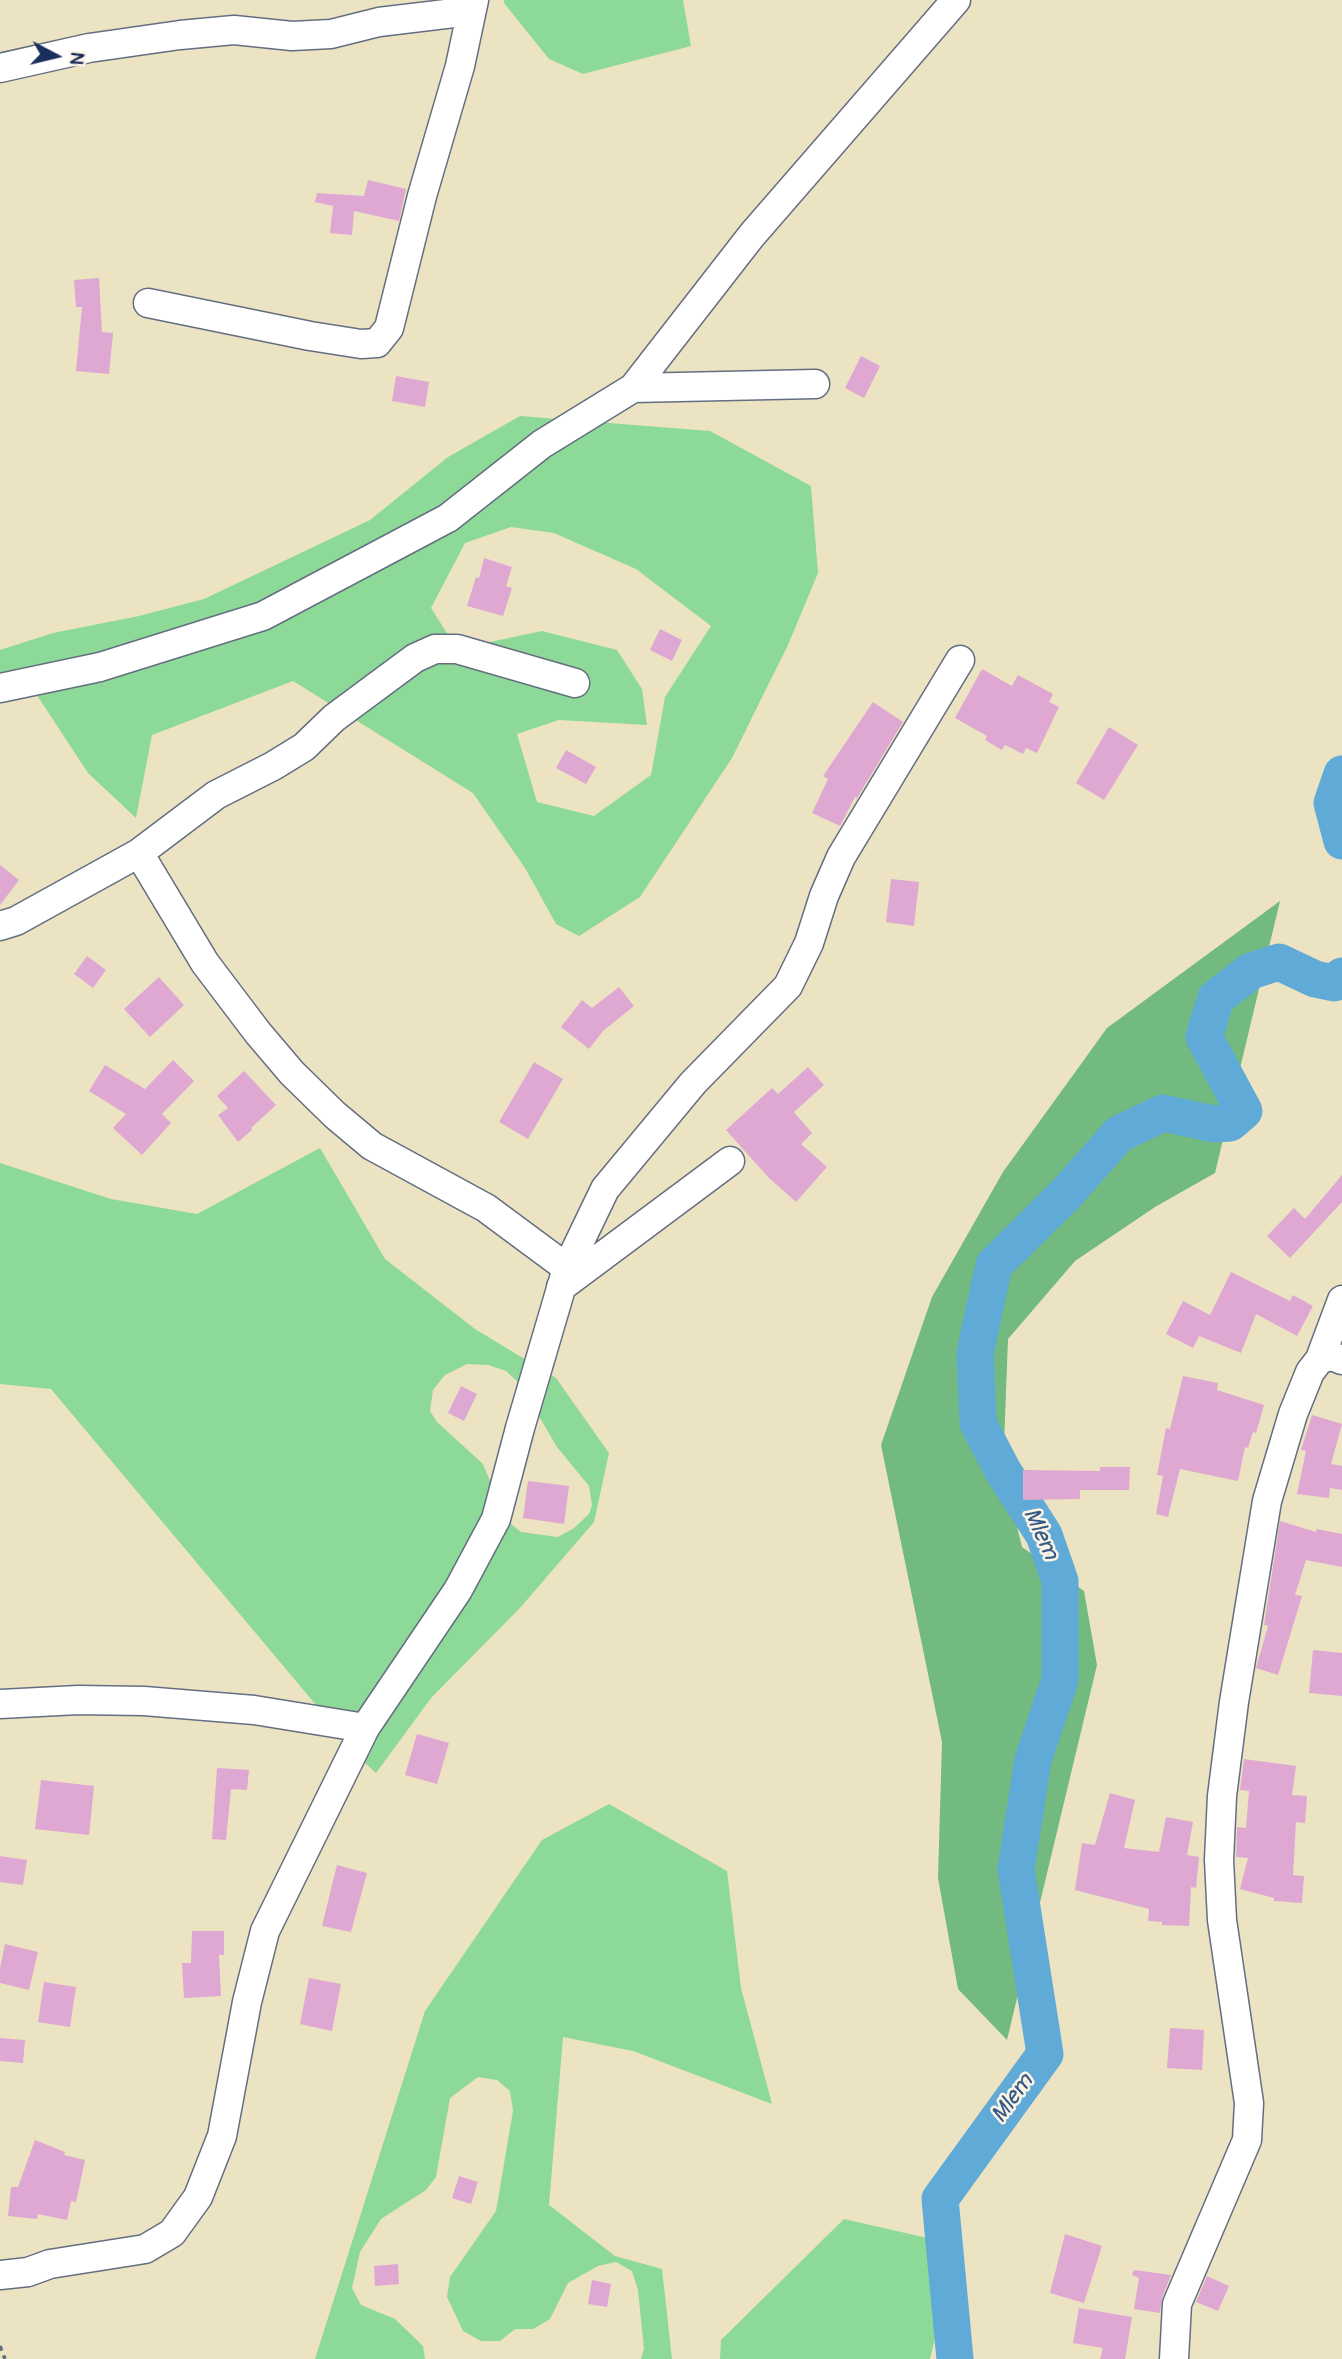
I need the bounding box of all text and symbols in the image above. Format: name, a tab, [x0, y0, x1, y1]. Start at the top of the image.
north arrow	[21, 21, 91, 91]
text: N	[64, 51, 90, 66]
water label: Mlem	[1016, 1504, 1064, 1564]
water label: Mlem	[986, 2069, 1040, 2129]

